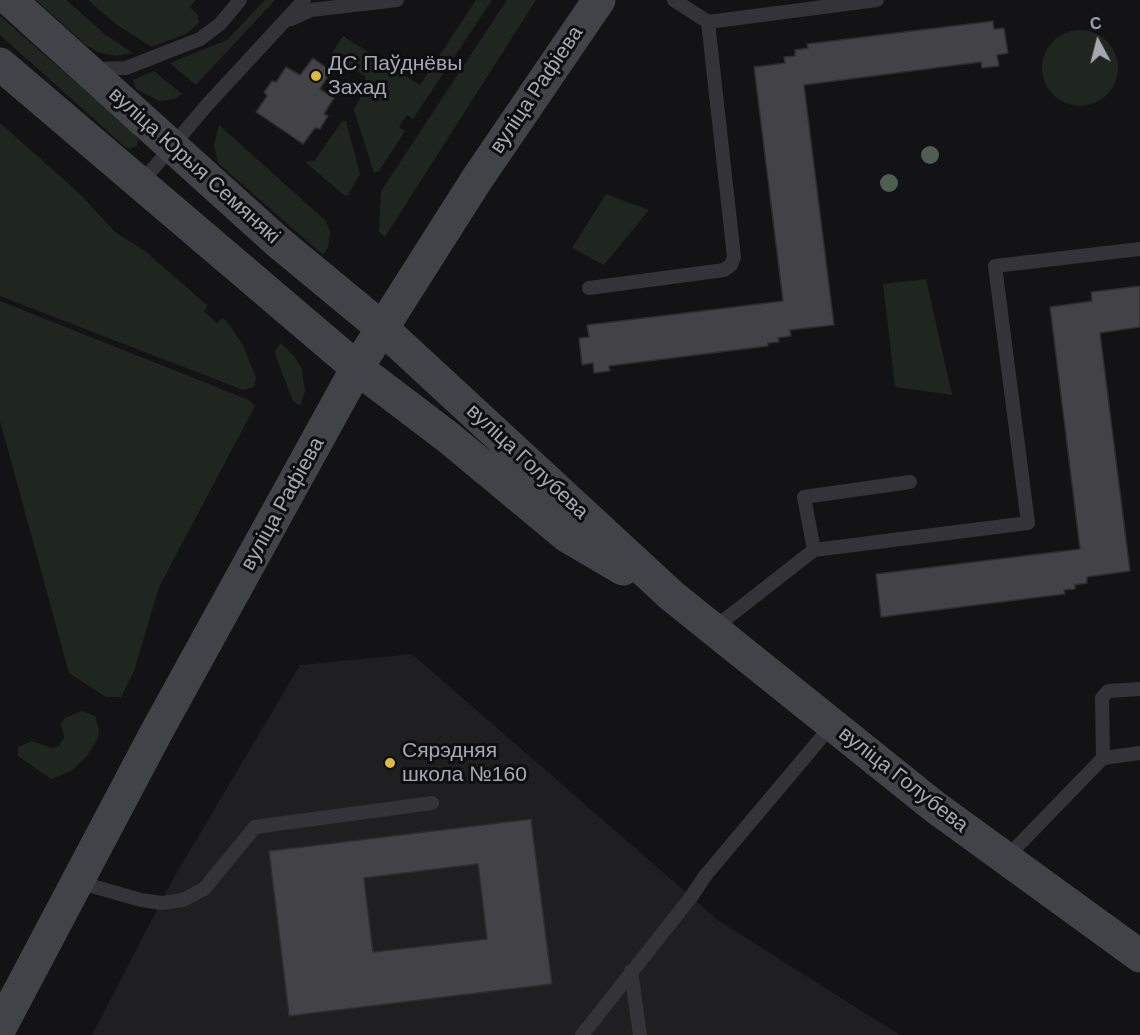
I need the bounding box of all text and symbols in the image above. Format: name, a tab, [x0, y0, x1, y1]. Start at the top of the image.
north arrow	[1068, 12, 1128, 72]
text: С	[1089, 14, 1103, 33]
street label: вуліца Рафіева	[485, 21, 589, 159]
place label: ДС Паўднёвы Захад	[328, 51, 462, 101]
marker: ДС Паўднёвы Захад	[309, 69, 323, 83]
street label: вуліца Юрыя Семянякі	[103, 82, 285, 250]
street label: вуліца Голубева	[461, 399, 593, 525]
street label: вуліца Рафіева	[236, 433, 330, 575]
street label: вуліца Голубева	[833, 722, 973, 838]
place label: Сярэдняя школа №160	[402, 738, 527, 788]
marker: Сярэдняя школа №160	[383, 756, 397, 770]

